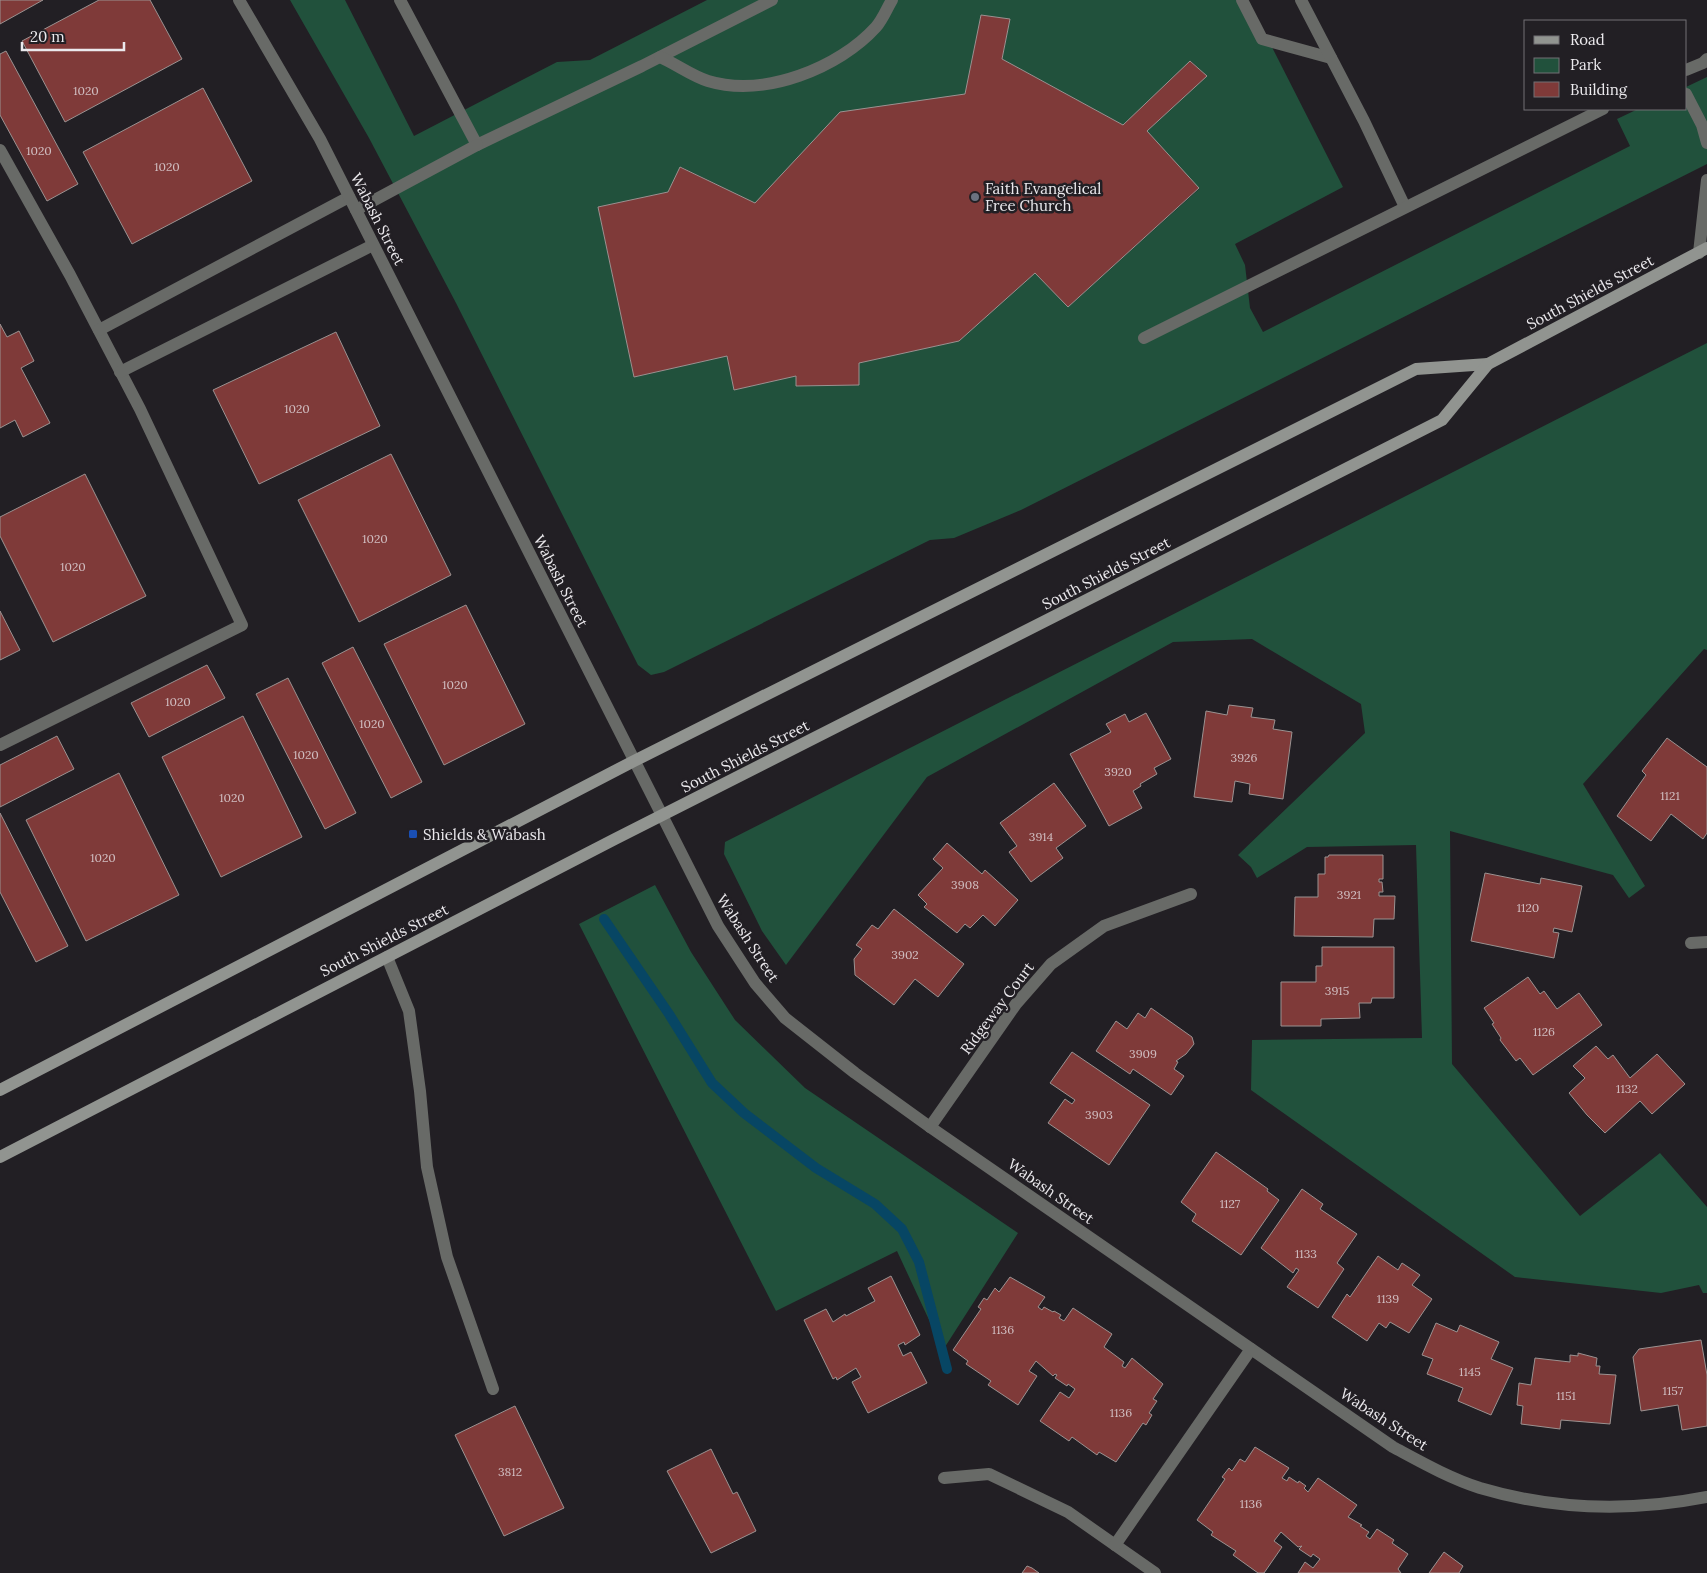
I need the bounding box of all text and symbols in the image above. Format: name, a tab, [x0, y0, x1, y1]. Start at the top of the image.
scale bar	[22, 20, 125, 52]
legend	[1524, 20, 1687, 110]
text: 20 m	[30, 27, 65, 46]
text: Road	[1570, 30, 1605, 49]
text: Park	[1570, 55, 1601, 74]
text: Building	[1570, 80, 1628, 99]
house number: 1020	[73, 83, 99, 98]
house number: 1020	[26, 143, 52, 158]
house number: 1020	[154, 159, 180, 174]
street label: Wabash Street	[347, 170, 409, 268]
place label: Faith Evangelical Free Church	[985, 179, 1101, 215]
marker: Faith Evangelical Free Church	[969, 191, 981, 203]
street label: South Shields Street	[1523, 250, 1657, 334]
house number: 1020	[284, 401, 310, 416]
house number: 1020	[362, 531, 388, 546]
street label: Wabash Street	[530, 532, 592, 630]
street label: South Shields Street	[1039, 532, 1173, 614]
house number: 1020	[60, 559, 86, 574]
house number: 1020	[442, 677, 468, 692]
house number: 1020	[165, 694, 191, 709]
street label: South Shields Street	[678, 715, 812, 797]
house number: 1020	[359, 716, 385, 731]
house number: 1020	[293, 747, 319, 762]
house number: 3926	[1230, 750, 1258, 765]
house number: 3920	[1104, 764, 1132, 779]
house number: 1121	[1660, 788, 1680, 803]
house number: 1020	[219, 790, 245, 805]
place label: Shields & Wabash	[423, 825, 546, 844]
marker: Shields & Wabash	[407, 828, 419, 840]
house number: 3914	[1029, 829, 1054, 844]
house number: 1020	[90, 850, 116, 865]
house number: 3908	[951, 877, 979, 892]
house number: 3921	[1337, 887, 1361, 902]
street label: Wabash Street	[713, 890, 784, 986]
street label: South Shields Street	[317, 899, 451, 981]
house number: 1120	[1517, 900, 1539, 915]
house number: 3902	[891, 947, 919, 962]
street label: Ridgeway Court	[956, 958, 1038, 1058]
house number: 3915	[1325, 983, 1349, 998]
house number: 1126	[1533, 1024, 1555, 1039]
house number: 3909	[1129, 1046, 1157, 1061]
house number: 1132	[1616, 1081, 1638, 1096]
house number: 3903	[1085, 1107, 1113, 1122]
street label: Wabash Street	[1004, 1154, 1098, 1228]
house number: 1127	[1220, 1196, 1241, 1211]
house number: 1133	[1295, 1246, 1317, 1261]
house number: 1139	[1377, 1291, 1399, 1306]
house number: 1136	[992, 1322, 1014, 1337]
house number: 1145	[1459, 1364, 1481, 1379]
house number: 1157	[1663, 1383, 1684, 1398]
street label: Wabash Street	[1336, 1384, 1432, 1455]
house number: 1151	[1556, 1388, 1576, 1403]
house number: 1136	[1110, 1405, 1132, 1420]
house number: 3812	[498, 1464, 522, 1479]
house number: 1136	[1240, 1496, 1262, 1511]

